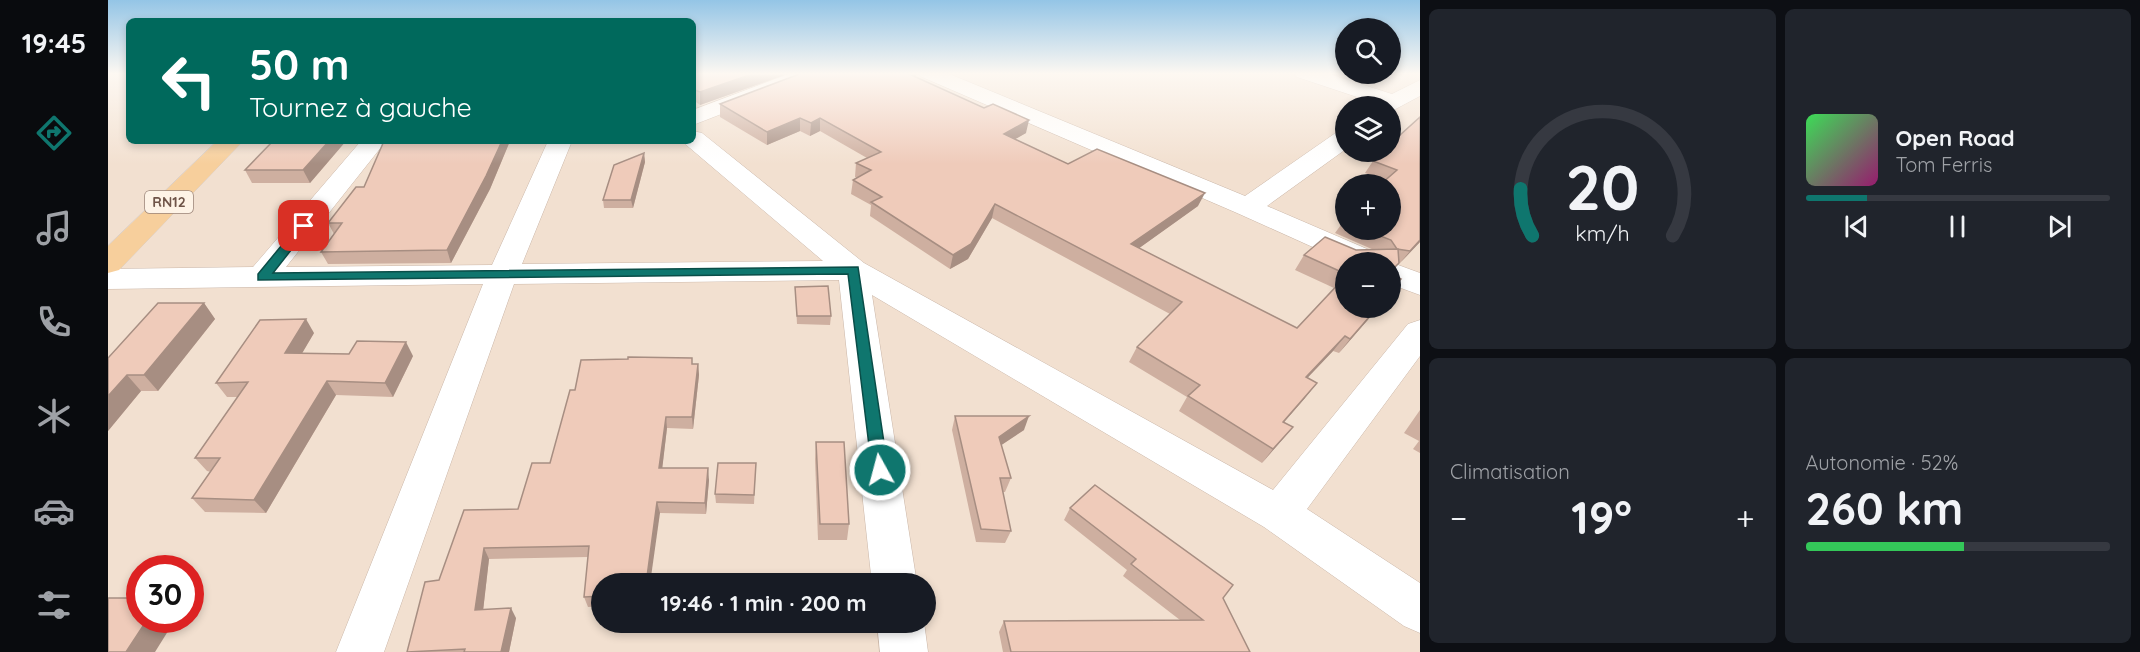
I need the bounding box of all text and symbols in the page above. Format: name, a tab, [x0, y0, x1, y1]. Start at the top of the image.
map controls	[1335, 18, 1401, 318]
button: search	[1335, 18, 1401, 84]
text: 19:45	[22, 26, 86, 60]
text: 50 m	[249, 38, 349, 91]
icon: left	[150, 42, 228, 120]
text: Tournez à gauche	[249, 90, 472, 124]
button: layers	[1335, 96, 1401, 162]
icon: directions	[33, 112, 75, 154]
text: Open Road	[1896, 124, 2015, 152]
text: 20	[1565, 148, 1639, 226]
text: Tom Ferris	[1896, 152, 1992, 177]
button: +	[1335, 174, 1401, 240]
road number: RN12	[145, 191, 193, 213]
pin	[278, 200, 329, 251]
icon: music	[33, 207, 75, 249]
icon: arrive	[287, 209, 320, 242]
icon: previous	[1840, 210, 1873, 243]
icon: pause	[1941, 210, 1974, 243]
icon: next	[2043, 210, 2076, 243]
text: km/h	[1575, 220, 1629, 246]
button: −	[1335, 252, 1401, 318]
icon: phone	[33, 301, 75, 343]
icon: climate	[33, 395, 75, 437]
position arrow	[848, 438, 912, 502]
text: Autonomie · 52%	[1806, 450, 1958, 475]
text: Climatisation	[1450, 459, 1570, 484]
text: 260 km	[1806, 480, 1963, 536]
text: 19°	[1571, 489, 1632, 545]
icon: car	[33, 490, 75, 532]
text: −	[1450, 497, 1467, 538]
text: +	[1736, 497, 1754, 538]
speed limit sign: 30	[126, 555, 204, 633]
icon: filters	[33, 584, 75, 626]
text: 19:46 · 1 min · 200 m	[661, 589, 866, 617]

